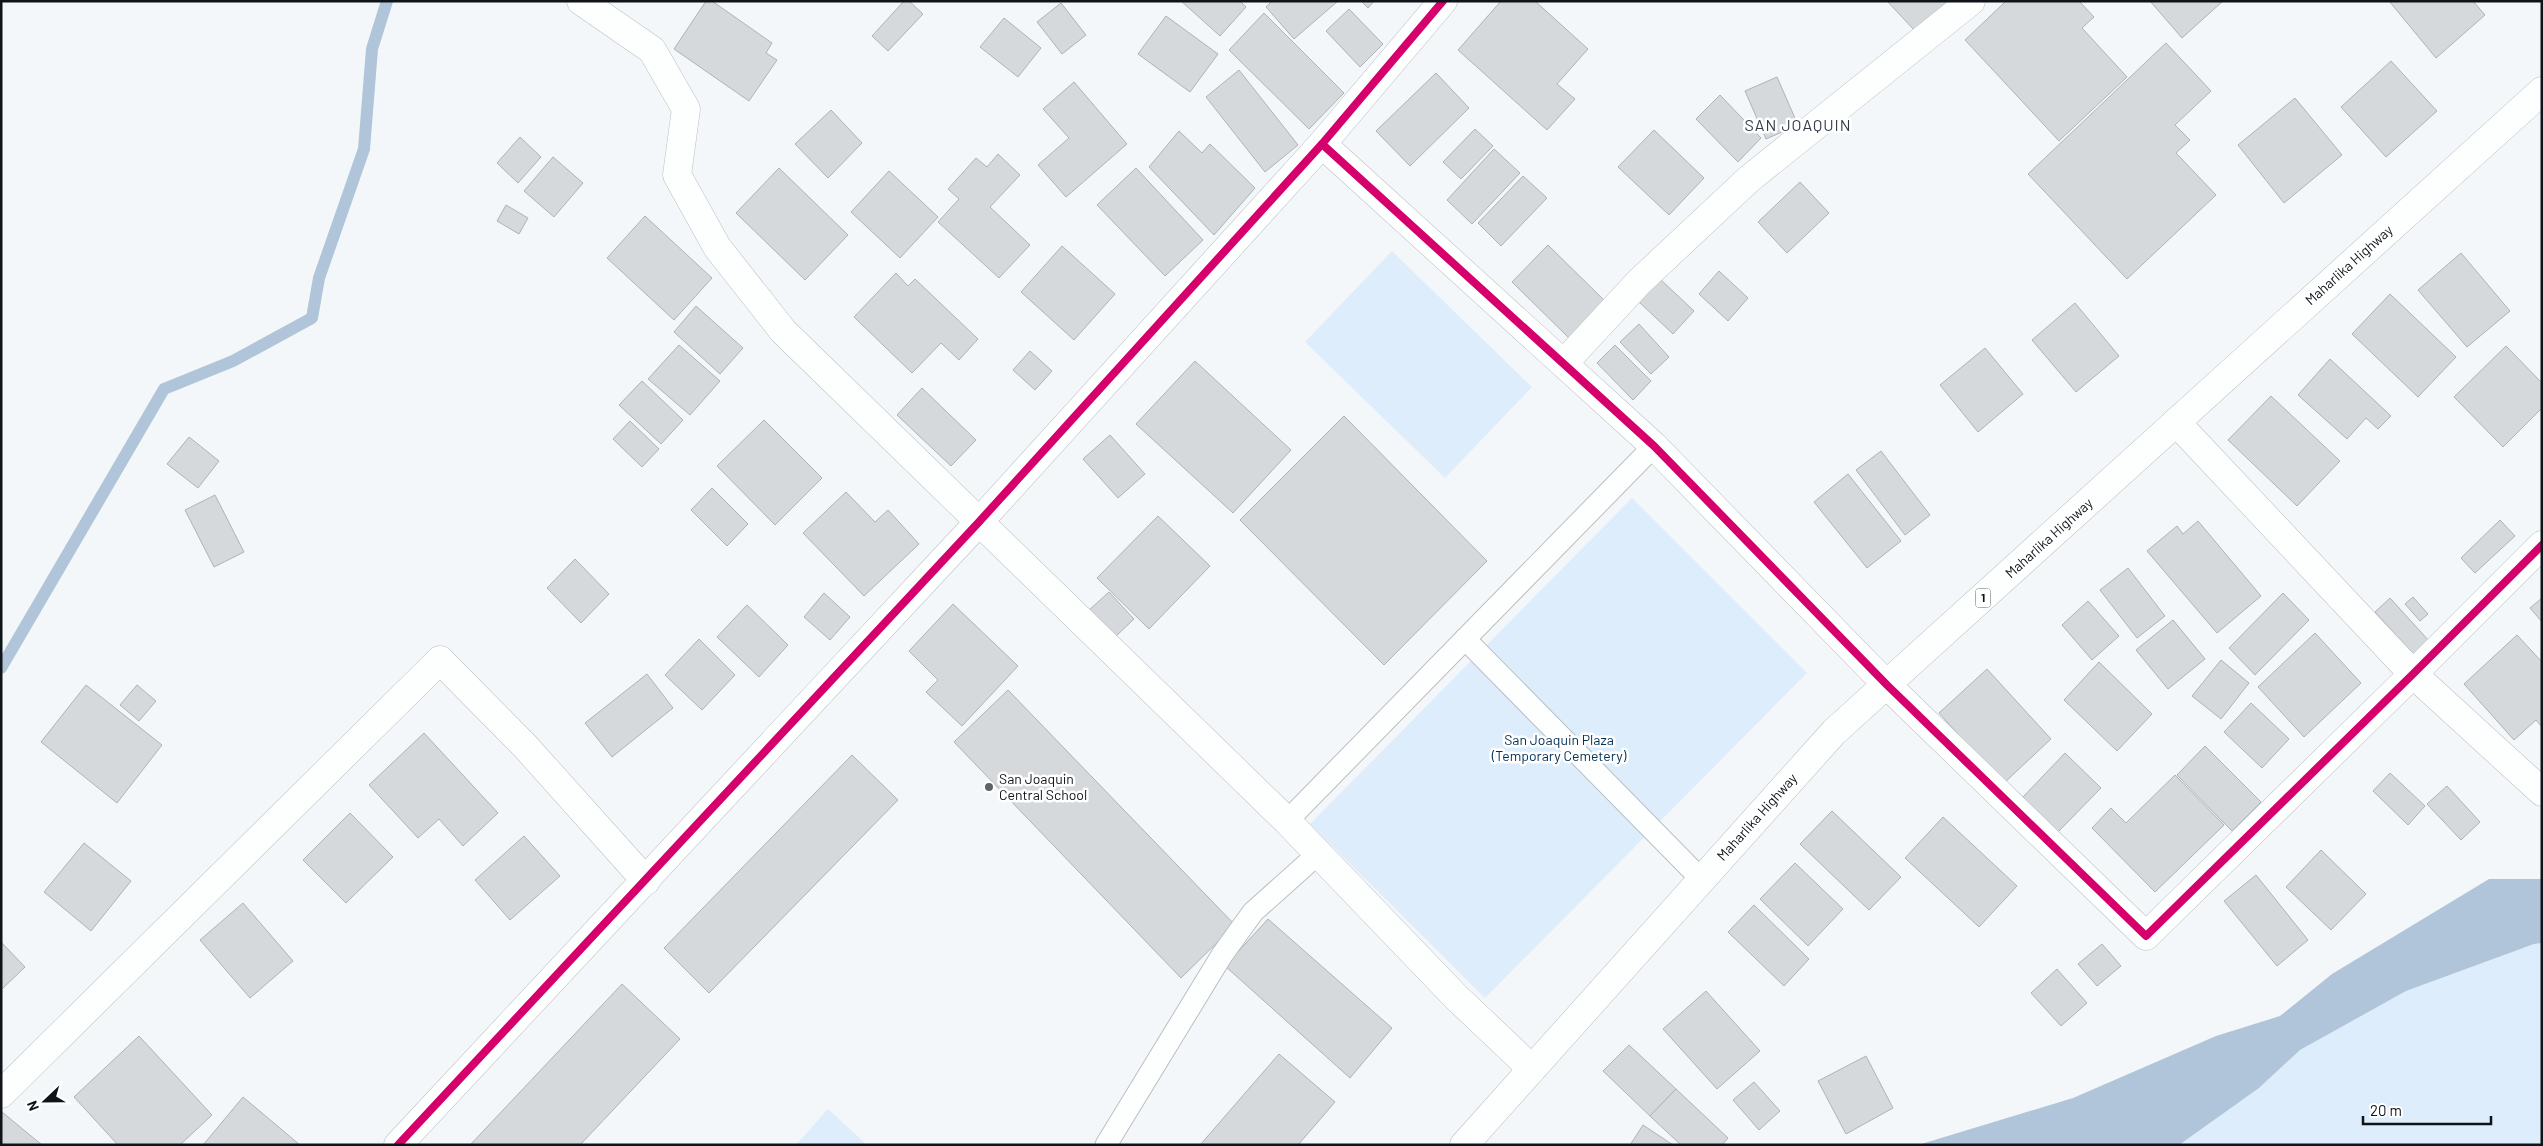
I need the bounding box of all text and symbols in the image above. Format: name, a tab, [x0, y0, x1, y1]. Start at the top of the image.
district label: SAN JOAQUIN	[1744, 115, 1852, 134]
street label: Maharlika Highway	[2301, 221, 2396, 308]
street label: Maharlika Highway	[2001, 494, 2096, 581]
road number: 1	[1976, 588, 1990, 608]
park label: San Joaquin Plaza (Temporary Cemetery)	[1491, 731, 1627, 764]
street label: Maharlika Highway	[1713, 769, 1801, 864]
place label: San Joaquin Central School	[999, 770, 1087, 803]
marker: San Joaquin Central School	[983, 781, 995, 793]
north arrow	[20, 1076, 70, 1126]
scale bar	[2363, 1094, 2490, 1126]
text: N	[23, 1099, 42, 1114]
text: 20 m	[2370, 1101, 2402, 1119]

